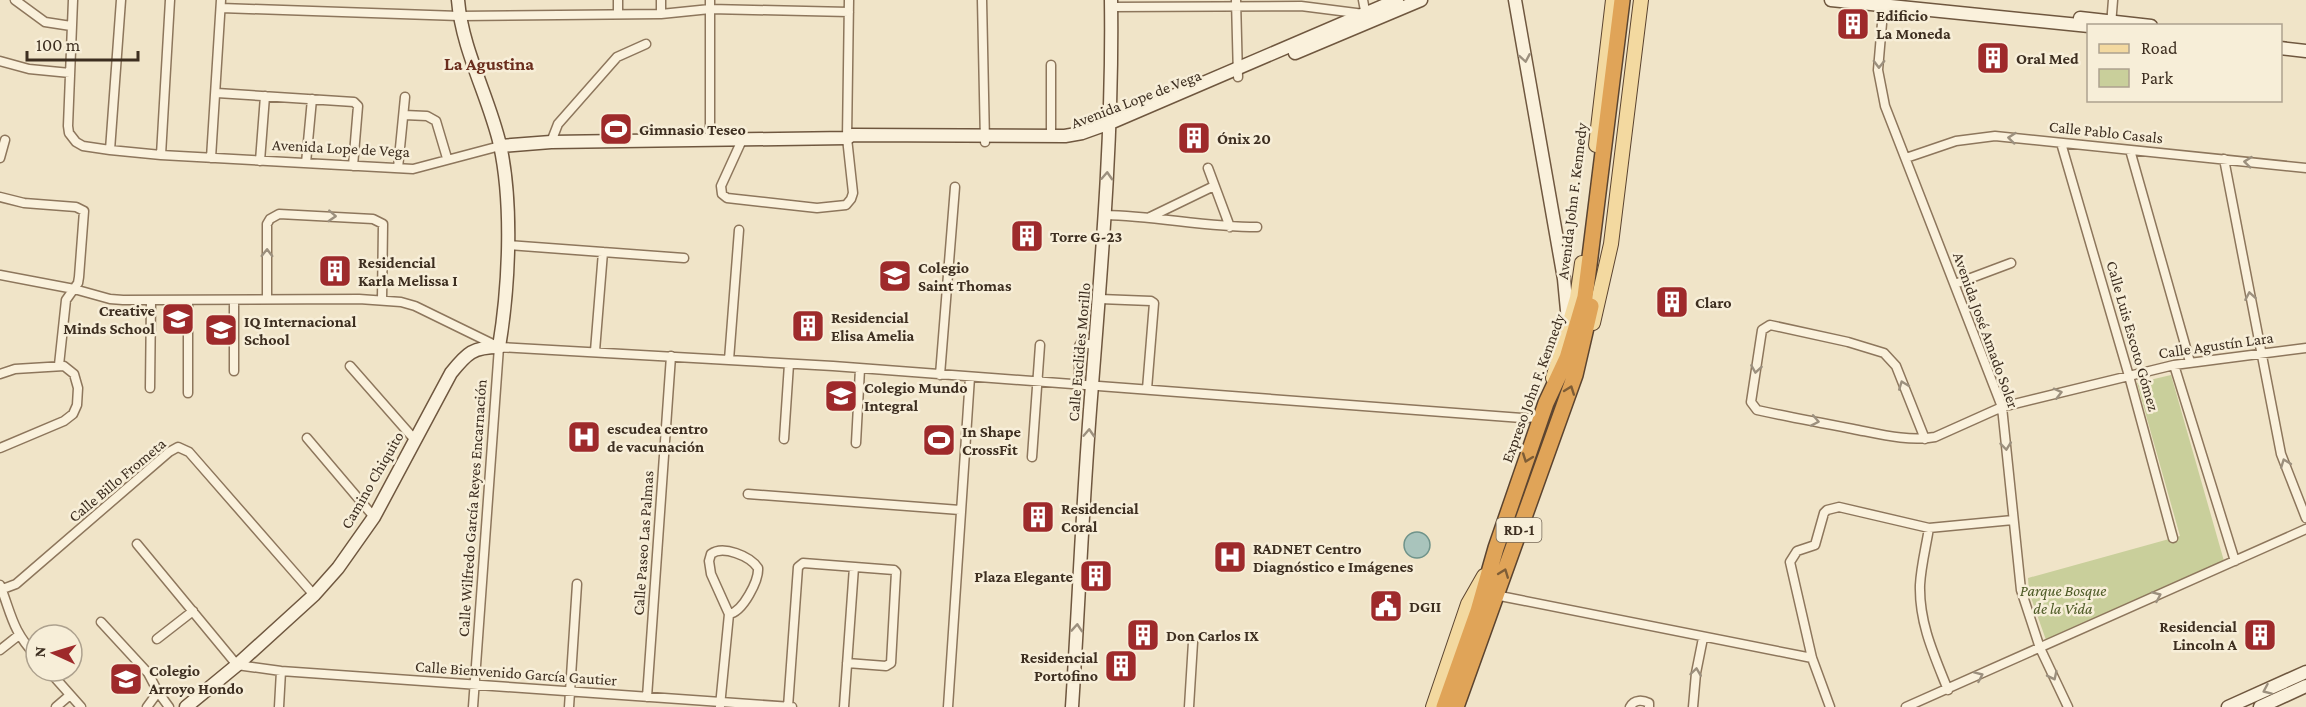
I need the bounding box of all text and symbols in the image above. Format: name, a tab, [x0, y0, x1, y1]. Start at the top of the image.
building icon: Edificio La Moneda	[1835, 6, 1871, 42]
place label: Edificio La Moneda	[1876, 7, 1951, 42]
scale bar	[27, 24, 138, 62]
legend	[2087, 24, 2282, 102]
text: 100 m	[36, 35, 81, 55]
text: Road	[2141, 38, 2178, 58]
building icon: Oral Med	[1975, 40, 2011, 76]
place label: Oral Med	[2016, 50, 2079, 67]
one-way arrow	[1518, 52, 1531, 62]
district label: La Agustina	[444, 54, 534, 74]
one-way arrow	[1873, 60, 1885, 69]
street label: Avenida Lope de Vega	[1069, 66, 1204, 133]
text: Park	[2141, 68, 2173, 88]
sports icon: Gimnasio Teseo	[598, 111, 634, 147]
street label: Calle Pablo Casals	[2048, 118, 2164, 146]
building icon: Ónix 20	[1176, 120, 1212, 156]
place label: Gimnasio Teseo	[639, 121, 746, 138]
street label: Avenida John F. Kennedy	[1554, 121, 1591, 280]
place label: Ónix 20	[1217, 130, 1271, 147]
one-way arrow	[2008, 132, 2017, 145]
street label: Avenida Lope de Vega	[272, 136, 411, 161]
one-way arrow	[2243, 156, 2252, 169]
one-way arrow	[1101, 171, 1114, 180]
one-way arrow	[328, 210, 337, 223]
building icon: Torre G-23	[1009, 218, 1045, 254]
place label: Torre G-23	[1050, 228, 1123, 245]
one-way arrow	[261, 249, 273, 258]
street label: Avenida José Amado Soler	[1949, 250, 2022, 411]
building icon: Residencial Karla Melissa I	[317, 253, 353, 289]
place label: Residencial Karla Melissa I	[358, 254, 458, 289]
school or university icon: Colegio Saint Thomas	[877, 258, 913, 294]
place label: Colegio Saint Thomas	[918, 259, 1012, 294]
street label: Calle Luis Escoto Gómez	[2103, 259, 2163, 413]
street label: Calle Euclides Morillo	[1064, 282, 1094, 422]
building icon: Claro	[1654, 284, 1690, 320]
one-way arrow	[2244, 292, 2257, 302]
place label: Claro	[1695, 294, 1732, 311]
school or university icon: Creative Minds School	[160, 301, 196, 337]
place label: Creative Minds School	[63, 302, 156, 337]
building icon: Residencial Elisa Amelia	[790, 308, 826, 344]
place label: Residencial Elisa Amelia	[831, 309, 915, 344]
street label: Expreso John F. Kennedy	[1498, 311, 1569, 465]
school or university icon: IQ Internacional School	[203, 312, 239, 348]
place label: IQ Internacional School	[244, 313, 357, 348]
street label: Calle Agustín Lara	[2157, 328, 2275, 362]
one-way arrow	[1750, 365, 1762, 374]
street label: Calle Wilfredo García Reyes Encarnación	[455, 378, 491, 637]
school or university icon: Colegio Mundo Integral	[823, 378, 859, 414]
place label: Colegio Mundo Integral	[864, 379, 967, 414]
one-way arrow	[1898, 380, 1911, 391]
one-way arrow	[1563, 385, 1576, 395]
one-way arrow	[2053, 388, 2063, 401]
one-way arrow	[1810, 415, 1820, 427]
hospital icon: escudea centro de vacunación	[566, 419, 602, 455]
place label: escudea centro de vacunación	[607, 420, 708, 455]
sports icon: In Shape CrossFit	[921, 422, 957, 458]
place label: In Shape CrossFit	[962, 423, 1021, 458]
street label: Camino Chiquito	[337, 428, 408, 532]
one-way arrow	[1082, 429, 1095, 438]
street label: Calle Billo Frometa	[65, 434, 169, 525]
one-way arrow	[1999, 442, 2011, 451]
one-way arrow	[1522, 452, 1534, 463]
one-way arrow	[2279, 458, 2292, 469]
street label: Calle Paseo Las Palmas	[629, 470, 657, 616]
building icon: Residencial Coral	[1020, 499, 1056, 535]
place label: Residencial Coral	[1061, 500, 1139, 535]
road number: RD-1	[1496, 518, 1541, 542]
hospital icon: RADNET Centro Diagnóstico e Imágenes	[1212, 539, 1248, 575]
place label: RADNET Centro Diagnóstico e Imágenes	[1253, 540, 1414, 575]
building icon: Plaza Elegante	[1078, 558, 1114, 594]
place label: Plaza Elegante	[974, 568, 1074, 585]
one-way arrow	[1496, 568, 1509, 579]
park label: Parque Bosque de la Vida	[2020, 582, 2106, 617]
public building icon: DGII	[1368, 588, 1404, 624]
one-way arrow	[2151, 591, 2162, 603]
place label: DGII	[1409, 598, 1441, 615]
building icon: Don Carlos IX	[1125, 617, 1161, 653]
building icon: Residencial Lincoln A	[2242, 617, 2278, 653]
place label: Residencial Lincoln A	[2159, 618, 2237, 653]
north arrow	[24, 623, 84, 683]
one-way arrow	[1070, 623, 1083, 632]
place label: Don Carlos IX	[1166, 627, 1259, 644]
text: N	[31, 646, 48, 658]
building icon: Residencial Portofino	[1103, 648, 1139, 684]
place label: Residencial Portofino	[1020, 649, 1098, 684]
street label: Calle Bienvenido García Gautier	[414, 657, 618, 689]
school or university icon: Colegio Arroyo Hondo	[108, 661, 144, 697]
place label: Colegio Arroyo Hondo	[148, 662, 244, 697]
one-way arrow	[1690, 667, 1702, 677]
one-way arrow	[2046, 670, 2058, 681]
one-way arrow	[1973, 671, 1984, 683]
one-way arrow	[2262, 682, 2273, 694]

